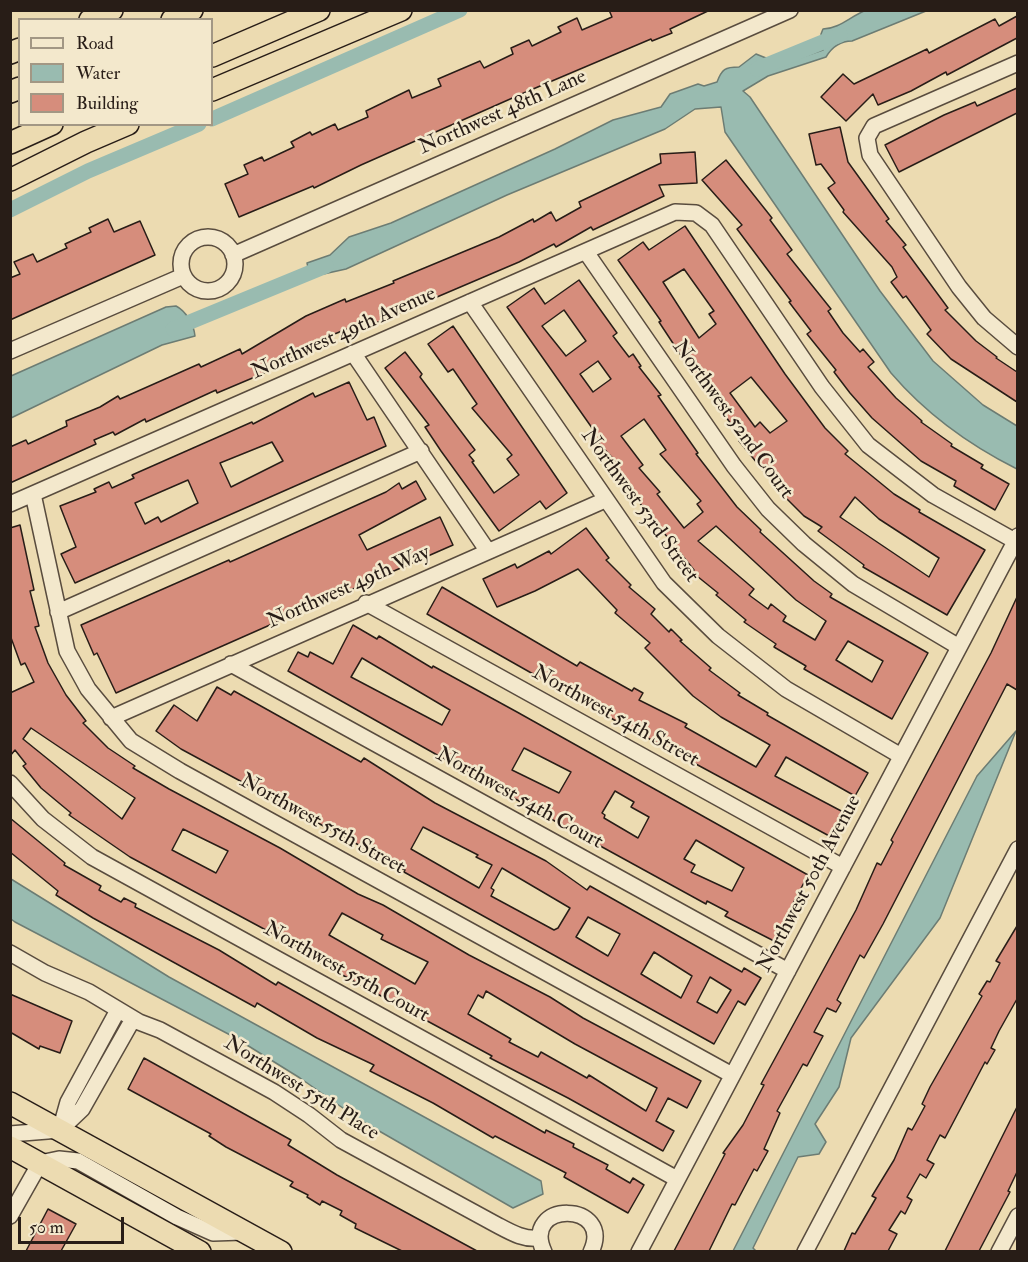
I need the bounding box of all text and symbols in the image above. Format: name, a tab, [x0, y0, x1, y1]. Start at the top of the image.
legend	[18, 18, 213, 126]
text: Road	[76, 32, 114, 55]
text: Water	[76, 62, 120, 85]
street label: Northwest 48th Lane	[415, 65, 591, 161]
text: Building	[76, 92, 138, 115]
street label: Northwest 49th Avenue	[248, 282, 440, 386]
street label: Northwest 52nd Court	[666, 336, 798, 504]
street label: Northwest 53rd Street	[575, 424, 703, 588]
street label: Northwest 49th Way	[264, 541, 434, 635]
street label: Northwest 54th Street	[527, 661, 703, 773]
street label: Northwest 54th Court	[431, 743, 607, 855]
street label: Northwest 55th Street	[235, 769, 409, 881]
street label: Northwest 50th Avenue	[753, 791, 867, 977]
street label: Northwest 55th Court	[259, 917, 433, 1029]
street label: Northwest 55th Place	[219, 1031, 383, 1147]
scale bar	[21, 1205, 128, 1243]
text: 50 m	[29, 1216, 64, 1239]

